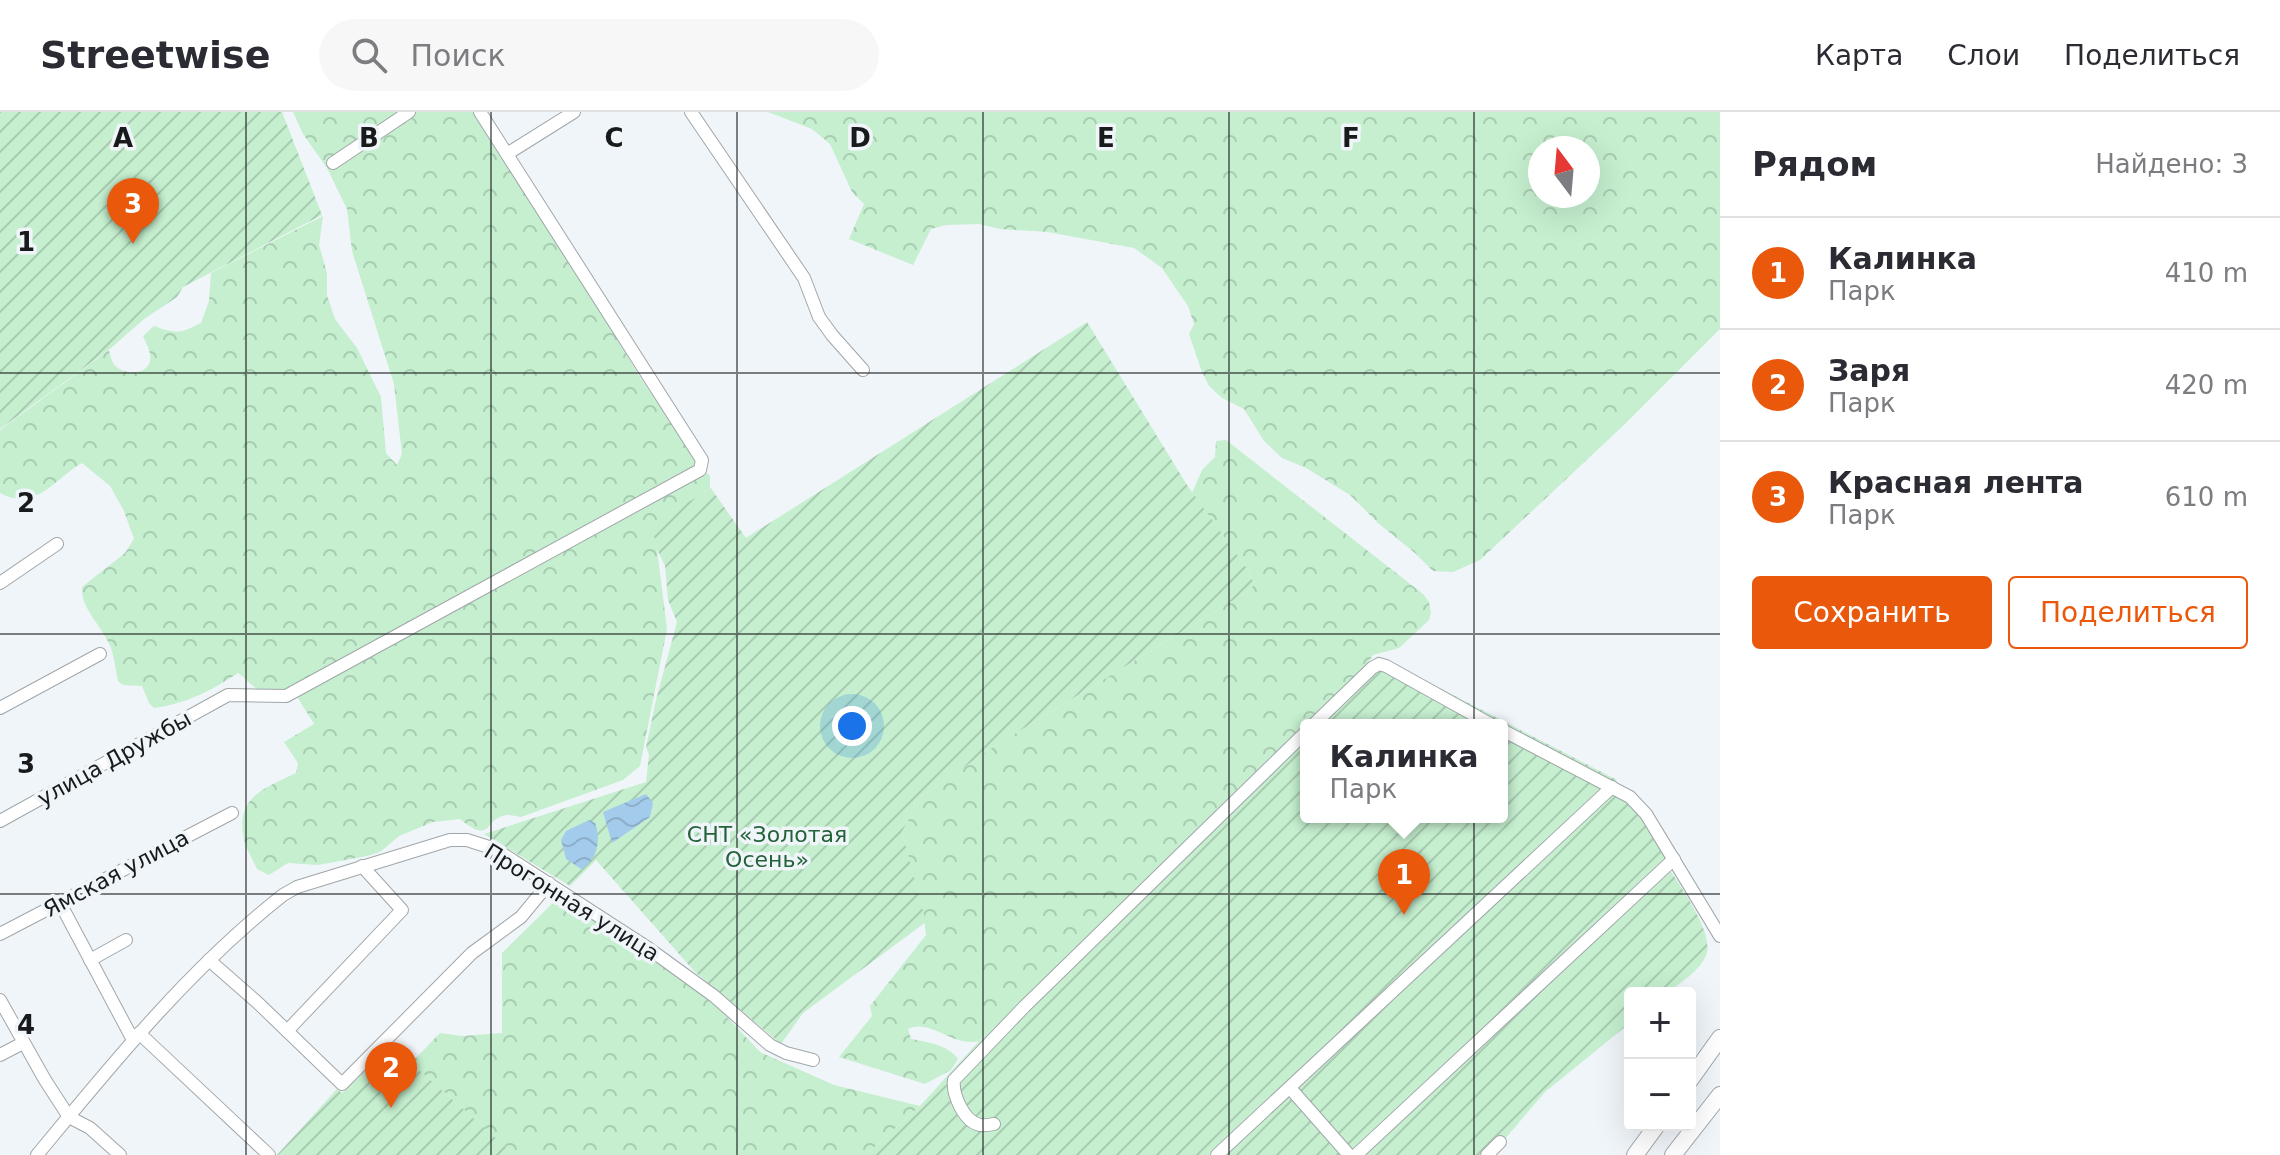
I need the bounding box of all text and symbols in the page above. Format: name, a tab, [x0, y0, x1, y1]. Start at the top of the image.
search box	[319, 19, 879, 91]
text: Streetwise	[40, 33, 271, 77]
icon: search	[347, 33, 391, 77]
text: Поиск	[411, 38, 506, 73]
text: Карта	[1815, 39, 1903, 72]
text: Слои	[1947, 39, 2020, 72]
text: Поделиться	[2064, 39, 2240, 72]
text: A	[113, 123, 133, 153]
text: B	[359, 123, 379, 153]
text: C	[604, 123, 624, 153]
text: D	[849, 123, 871, 153]
text: E	[1097, 123, 1115, 153]
text: F	[1342, 123, 1360, 153]
north arrow	[1528, 136, 1600, 208]
text: Рядом	[1752, 144, 1877, 184]
text: Найдено: 3	[2095, 149, 2248, 179]
pin: 3	[107, 178, 159, 244]
text: 1	[17, 227, 35, 257]
text: Калинка	[1828, 241, 1977, 276]
text: 1	[1769, 258, 1787, 288]
text: 410 m	[2165, 258, 2248, 288]
text: Парк	[1828, 276, 1896, 306]
text: Заря	[1828, 353, 1910, 388]
text: 2	[1769, 370, 1787, 400]
text: 420 m	[2165, 370, 2248, 400]
text: Парк	[1828, 388, 1896, 418]
text: Красная лента	[1828, 465, 2083, 500]
text: 3	[1769, 482, 1787, 512]
text: 610 m	[2165, 482, 2248, 512]
text: 2	[17, 488, 35, 518]
text: Парк	[1828, 500, 1896, 530]
button: Сохранить	[1752, 576, 1992, 649]
button: Поделиться	[2008, 576, 2248, 649]
street label: улица Дружбы	[33, 706, 195, 811]
your location	[832, 706, 872, 746]
popup	[1300, 719, 1508, 823]
text: Калинка	[1329, 739, 1479, 774]
text: 3	[17, 749, 35, 779]
text: Парк	[1329, 774, 1397, 804]
park label: СНТ «Золотая Осень»	[687, 822, 847, 872]
street label: Ямская улица	[39, 825, 193, 922]
street label: Прогонная улица	[480, 838, 664, 966]
pin: 1	[1378, 849, 1430, 915]
map controls	[1624, 987, 1696, 1131]
button: +	[1624, 987, 1696, 1059]
text: 4	[17, 1010, 35, 1040]
pin: 2	[365, 1042, 417, 1108]
button: −	[1624, 1059, 1696, 1131]

